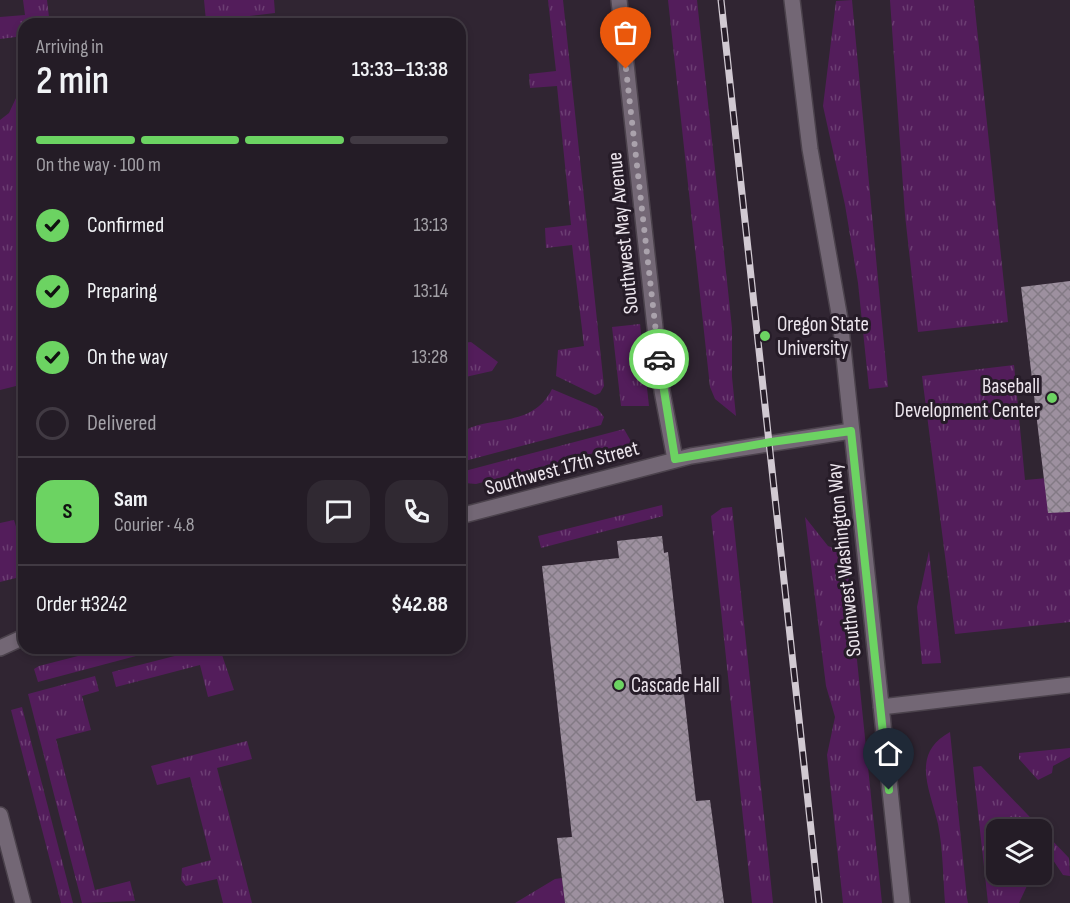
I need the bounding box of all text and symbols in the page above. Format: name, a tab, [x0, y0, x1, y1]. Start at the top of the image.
pin	[600, 7, 651, 69]
icon: bag	[609, 16, 642, 49]
text: Arriving in	[36, 35, 104, 59]
text: 13:33–13:38	[352, 56, 448, 83]
text: 2 min	[36, 58, 109, 105]
street label: Southwest May Avenue	[602, 151, 644, 315]
text: On the way · 100 m	[36, 153, 161, 177]
icon: check	[36, 209, 69, 242]
text: Confirmed	[87, 212, 164, 239]
text: 13:13	[413, 213, 448, 237]
icon: check	[36, 275, 69, 308]
text: Preparing	[87, 278, 157, 305]
text: 13:14	[413, 279, 448, 303]
place label: Oregon State University	[777, 312, 869, 361]
courier	[629, 329, 689, 389]
marker: Oregon State University	[758, 329, 772, 343]
icon: check	[36, 341, 69, 374]
icon: car	[643, 343, 676, 376]
text: On the way	[87, 344, 168, 371]
text: 13:28	[412, 345, 448, 369]
place label: Baseball Development Center	[895, 374, 1040, 423]
marker: Baseball Development Center	[1045, 391, 1059, 405]
text: Delivered	[87, 410, 156, 437]
street label: Southwest 17th Street	[482, 435, 642, 501]
street label: Southwest Washington Way	[821, 462, 867, 658]
button: chat	[307, 480, 370, 543]
button: phone	[385, 480, 448, 543]
text: Sam	[114, 486, 148, 513]
text: S	[63, 498, 72, 525]
text: Courier · 4.8	[114, 513, 195, 537]
text: Order #3242	[36, 591, 127, 618]
text: $42.88	[391, 591, 448, 618]
place label: Cascade Hall	[631, 673, 720, 698]
marker: Cascade Hall	[612, 678, 626, 692]
pin	[863, 728, 914, 790]
icon: home	[872, 737, 905, 770]
map controls	[986, 819, 1052, 885]
button: layers	[986, 819, 1052, 885]

